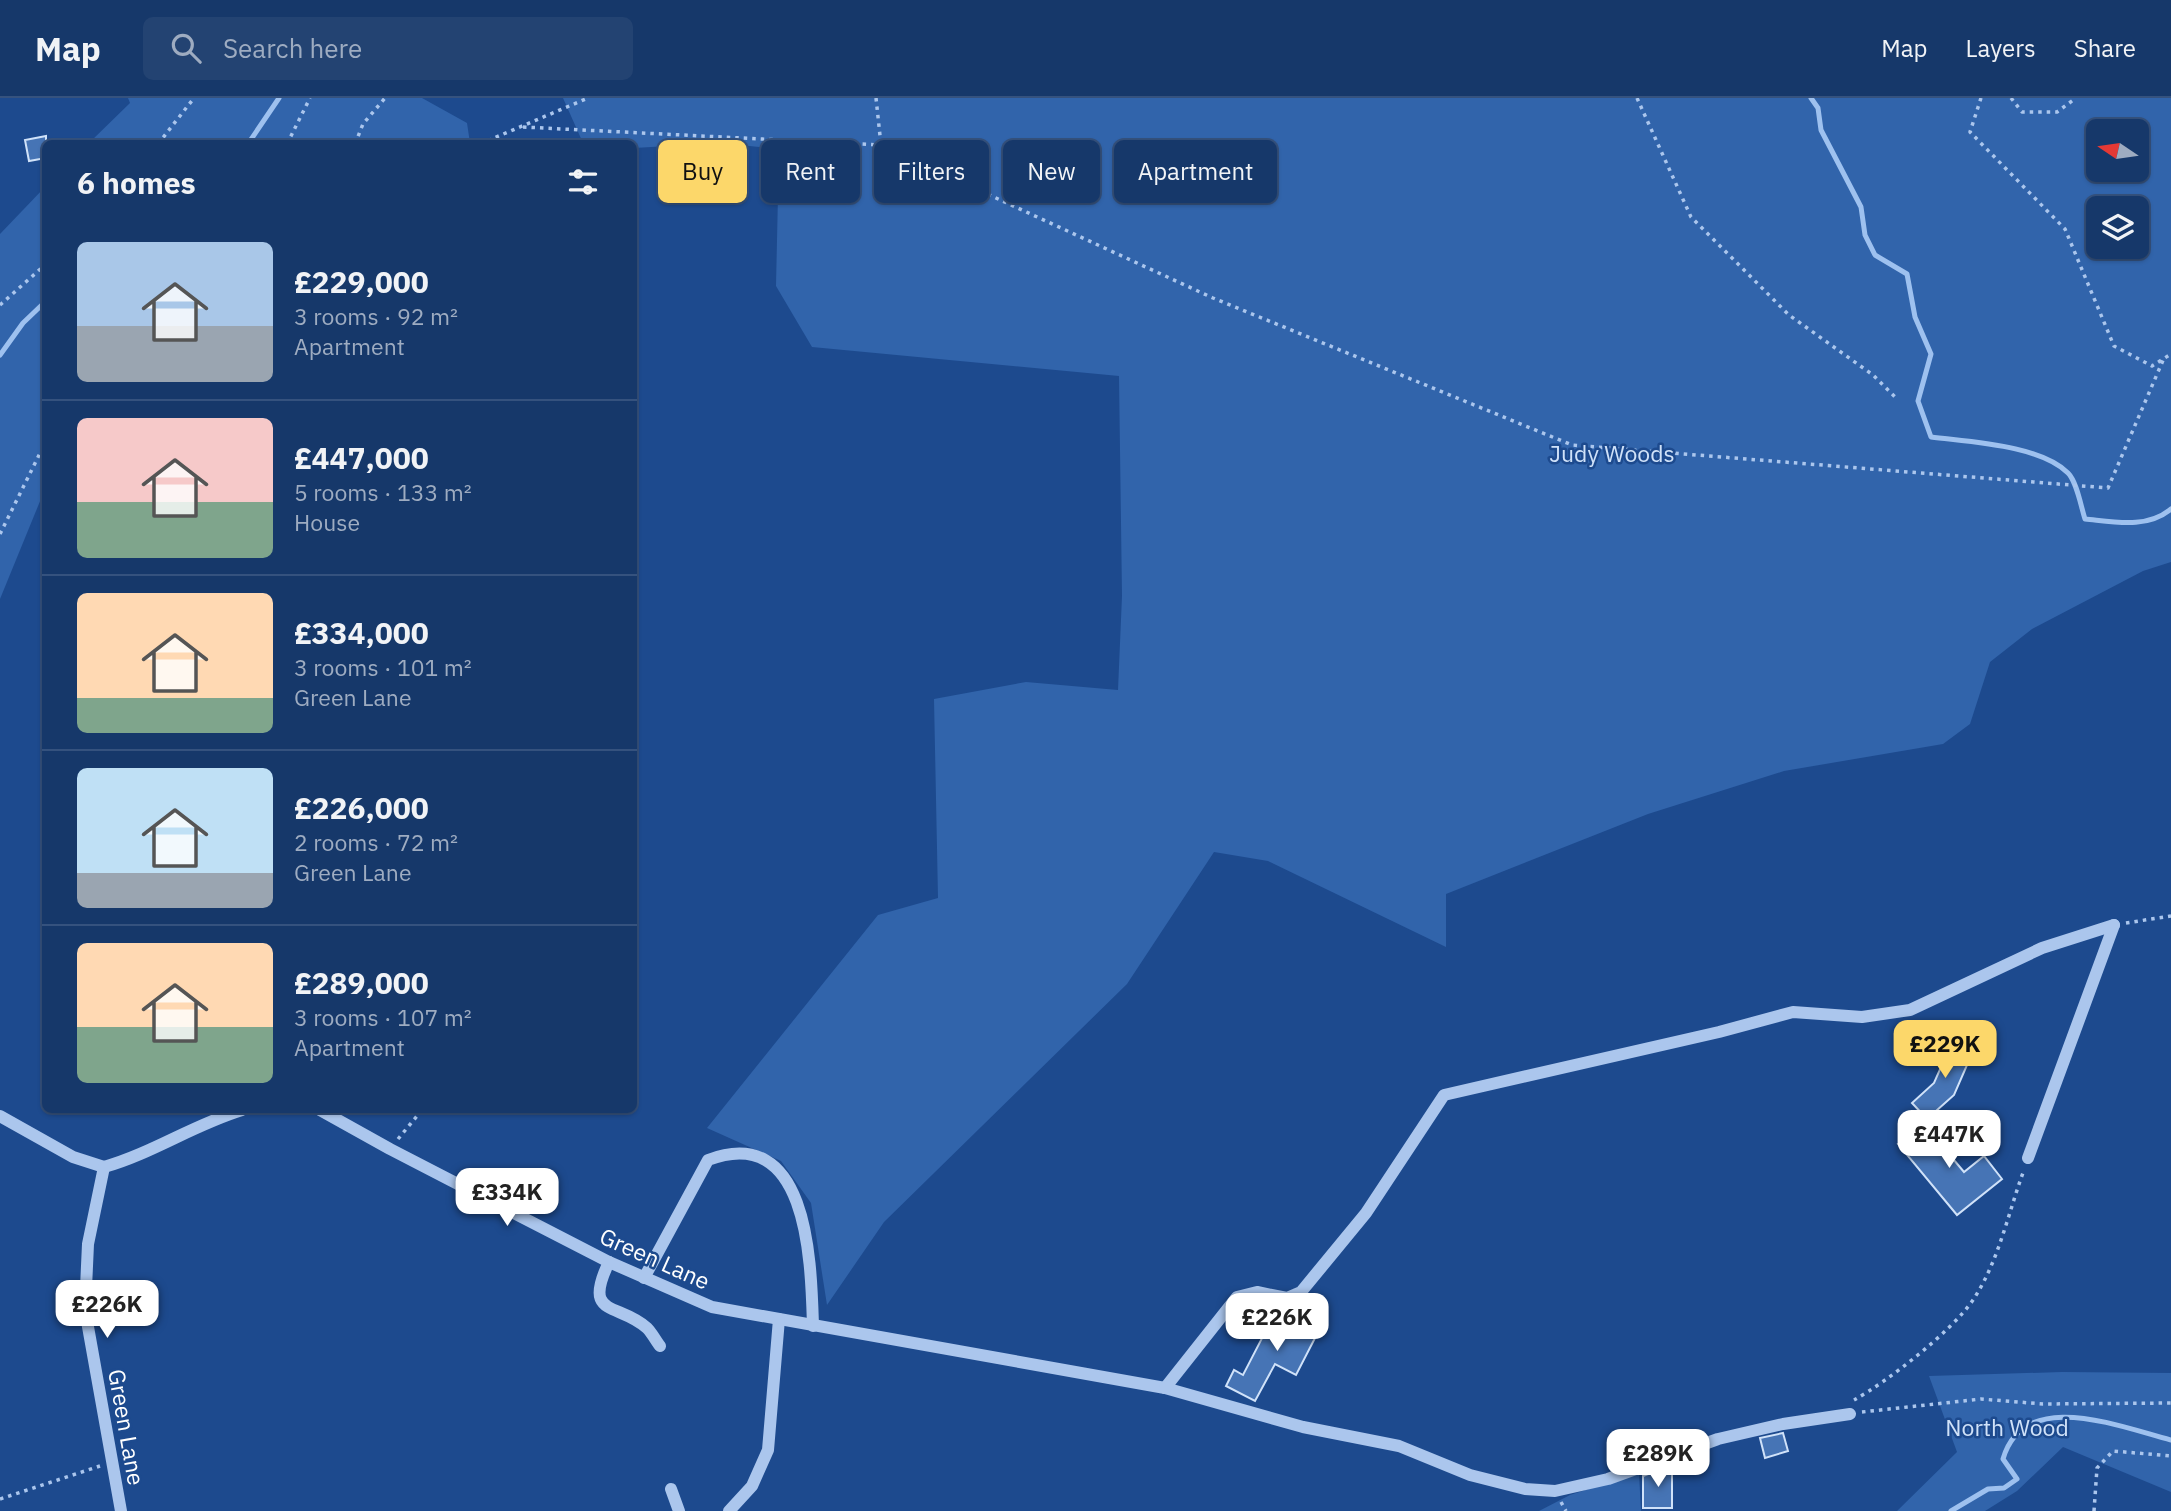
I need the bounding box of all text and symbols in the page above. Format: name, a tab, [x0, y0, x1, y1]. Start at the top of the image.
search box	[143, 17, 633, 80]
text: Map	[35, 27, 101, 70]
icon: search	[167, 29, 205, 67]
text: Search here	[223, 31, 362, 65]
text: Map	[1881, 32, 1928, 64]
text: Layers	[1966, 32, 2036, 64]
text: Share	[2074, 32, 2136, 64]
north arrow	[2086, 119, 2149, 182]
map controls	[2086, 119, 2149, 259]
chip: Buy	[658, 140, 747, 203]
chip: Rent	[761, 140, 860, 203]
chip: Filters	[874, 140, 989, 203]
chip: New	[1003, 140, 1100, 203]
chip: Apartment	[1114, 140, 1277, 203]
text: 6 homes	[77, 163, 196, 202]
icon: filters	[564, 163, 602, 201]
button: layers	[2086, 196, 2149, 259]
text: £229,000	[294, 262, 429, 301]
icon: home	[133, 270, 217, 354]
text: 3 rooms · 92 m²	[294, 301, 458, 331]
text: Apartment	[294, 331, 405, 361]
text: £447,000	[294, 438, 429, 477]
park label: Judy Woods	[1549, 438, 1675, 468]
icon: home	[133, 446, 217, 530]
text: 5 rooms · 133 m²	[294, 477, 472, 507]
text: House	[294, 507, 360, 537]
text: £334,000	[294, 613, 429, 652]
icon: home	[133, 621, 217, 705]
text: 3 rooms · 101 m²	[294, 652, 472, 682]
text: Green Lane	[294, 682, 412, 712]
text: £226,000	[294, 788, 429, 827]
icon: home	[133, 796, 217, 880]
text: 2 rooms · 72 m²	[294, 827, 458, 857]
text: Green Lane	[294, 857, 412, 887]
text: £289,000	[294, 963, 429, 1002]
icon: home	[133, 971, 217, 1055]
text: 3 rooms · 107 m²	[294, 1002, 472, 1032]
pin: £229K	[1896, 1020, 1994, 1080]
text: £229K	[1910, 1028, 1980, 1058]
text: Apartment	[294, 1032, 405, 1062]
pin: £447K	[1900, 1110, 1998, 1170]
text: £447K	[1914, 1118, 1984, 1148]
pin: £334K	[458, 1168, 556, 1228]
text: £334K	[472, 1176, 542, 1206]
street label: Green Lane	[595, 1220, 715, 1296]
pin: £226K	[58, 1280, 156, 1340]
text: £226K	[72, 1288, 142, 1318]
pin: £226K	[1228, 1294, 1326, 1353]
text: £226K	[1242, 1301, 1312, 1331]
street label: Green Lane	[102, 1367, 152, 1487]
park label: North Wood	[1945, 1412, 2069, 1442]
pin: £289K	[1609, 1430, 1707, 1489]
text: £289K	[1623, 1437, 1693, 1467]

